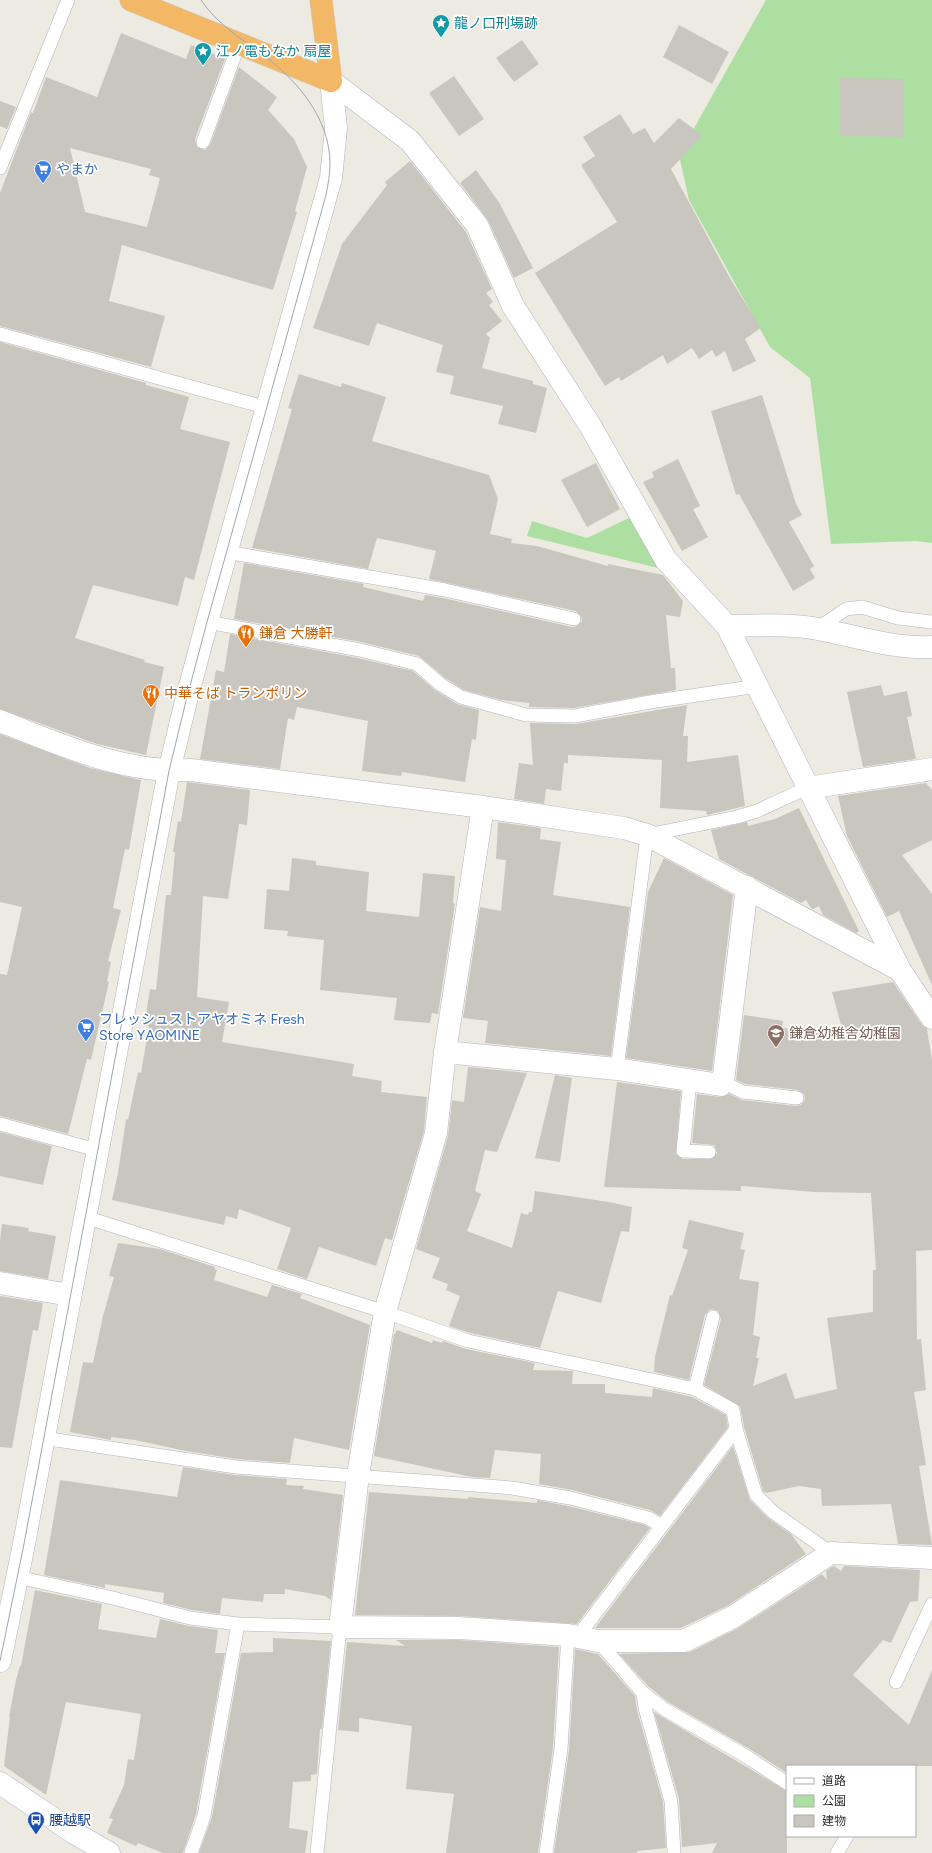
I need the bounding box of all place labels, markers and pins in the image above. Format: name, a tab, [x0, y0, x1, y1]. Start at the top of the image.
place icon: 龍ノ口刑場跡	[431, 13, 451, 38]
place label: 龍ノ口刑場跡	[454, 15, 538, 32]
place icon: 江ノ電もなか 扇屋	[193, 41, 213, 66]
place label: 江ノ電もなか 扇屋	[216, 43, 331, 60]
supermarket icon: やまか	[33, 159, 53, 184]
place label: やまか	[56, 161, 98, 178]
restaurant icon: 鎌倉 大勝軒	[236, 623, 256, 648]
place label: 鎌倉 大勝軒	[259, 625, 332, 642]
restaurant icon: 中華そば トランポリン	[141, 683, 161, 708]
place label: 中華そば トランポリン	[164, 685, 307, 702]
place label: フレッシュストアヤオミネ Fresh Store YAOMINE	[99, 1011, 305, 1044]
supermarket icon: フレッシュストアヤオミネ Fresh Store YAOMINE	[76, 1017, 96, 1042]
school or university icon: 鎌倉幼稚舎幼稚園	[766, 1023, 786, 1048]
place label: 鎌倉幼稚舎幼稚園	[789, 1025, 901, 1042]
bus stop icon: 腰越駅	[26, 1810, 46, 1835]
place label: 腰越駅	[49, 1812, 91, 1829]

